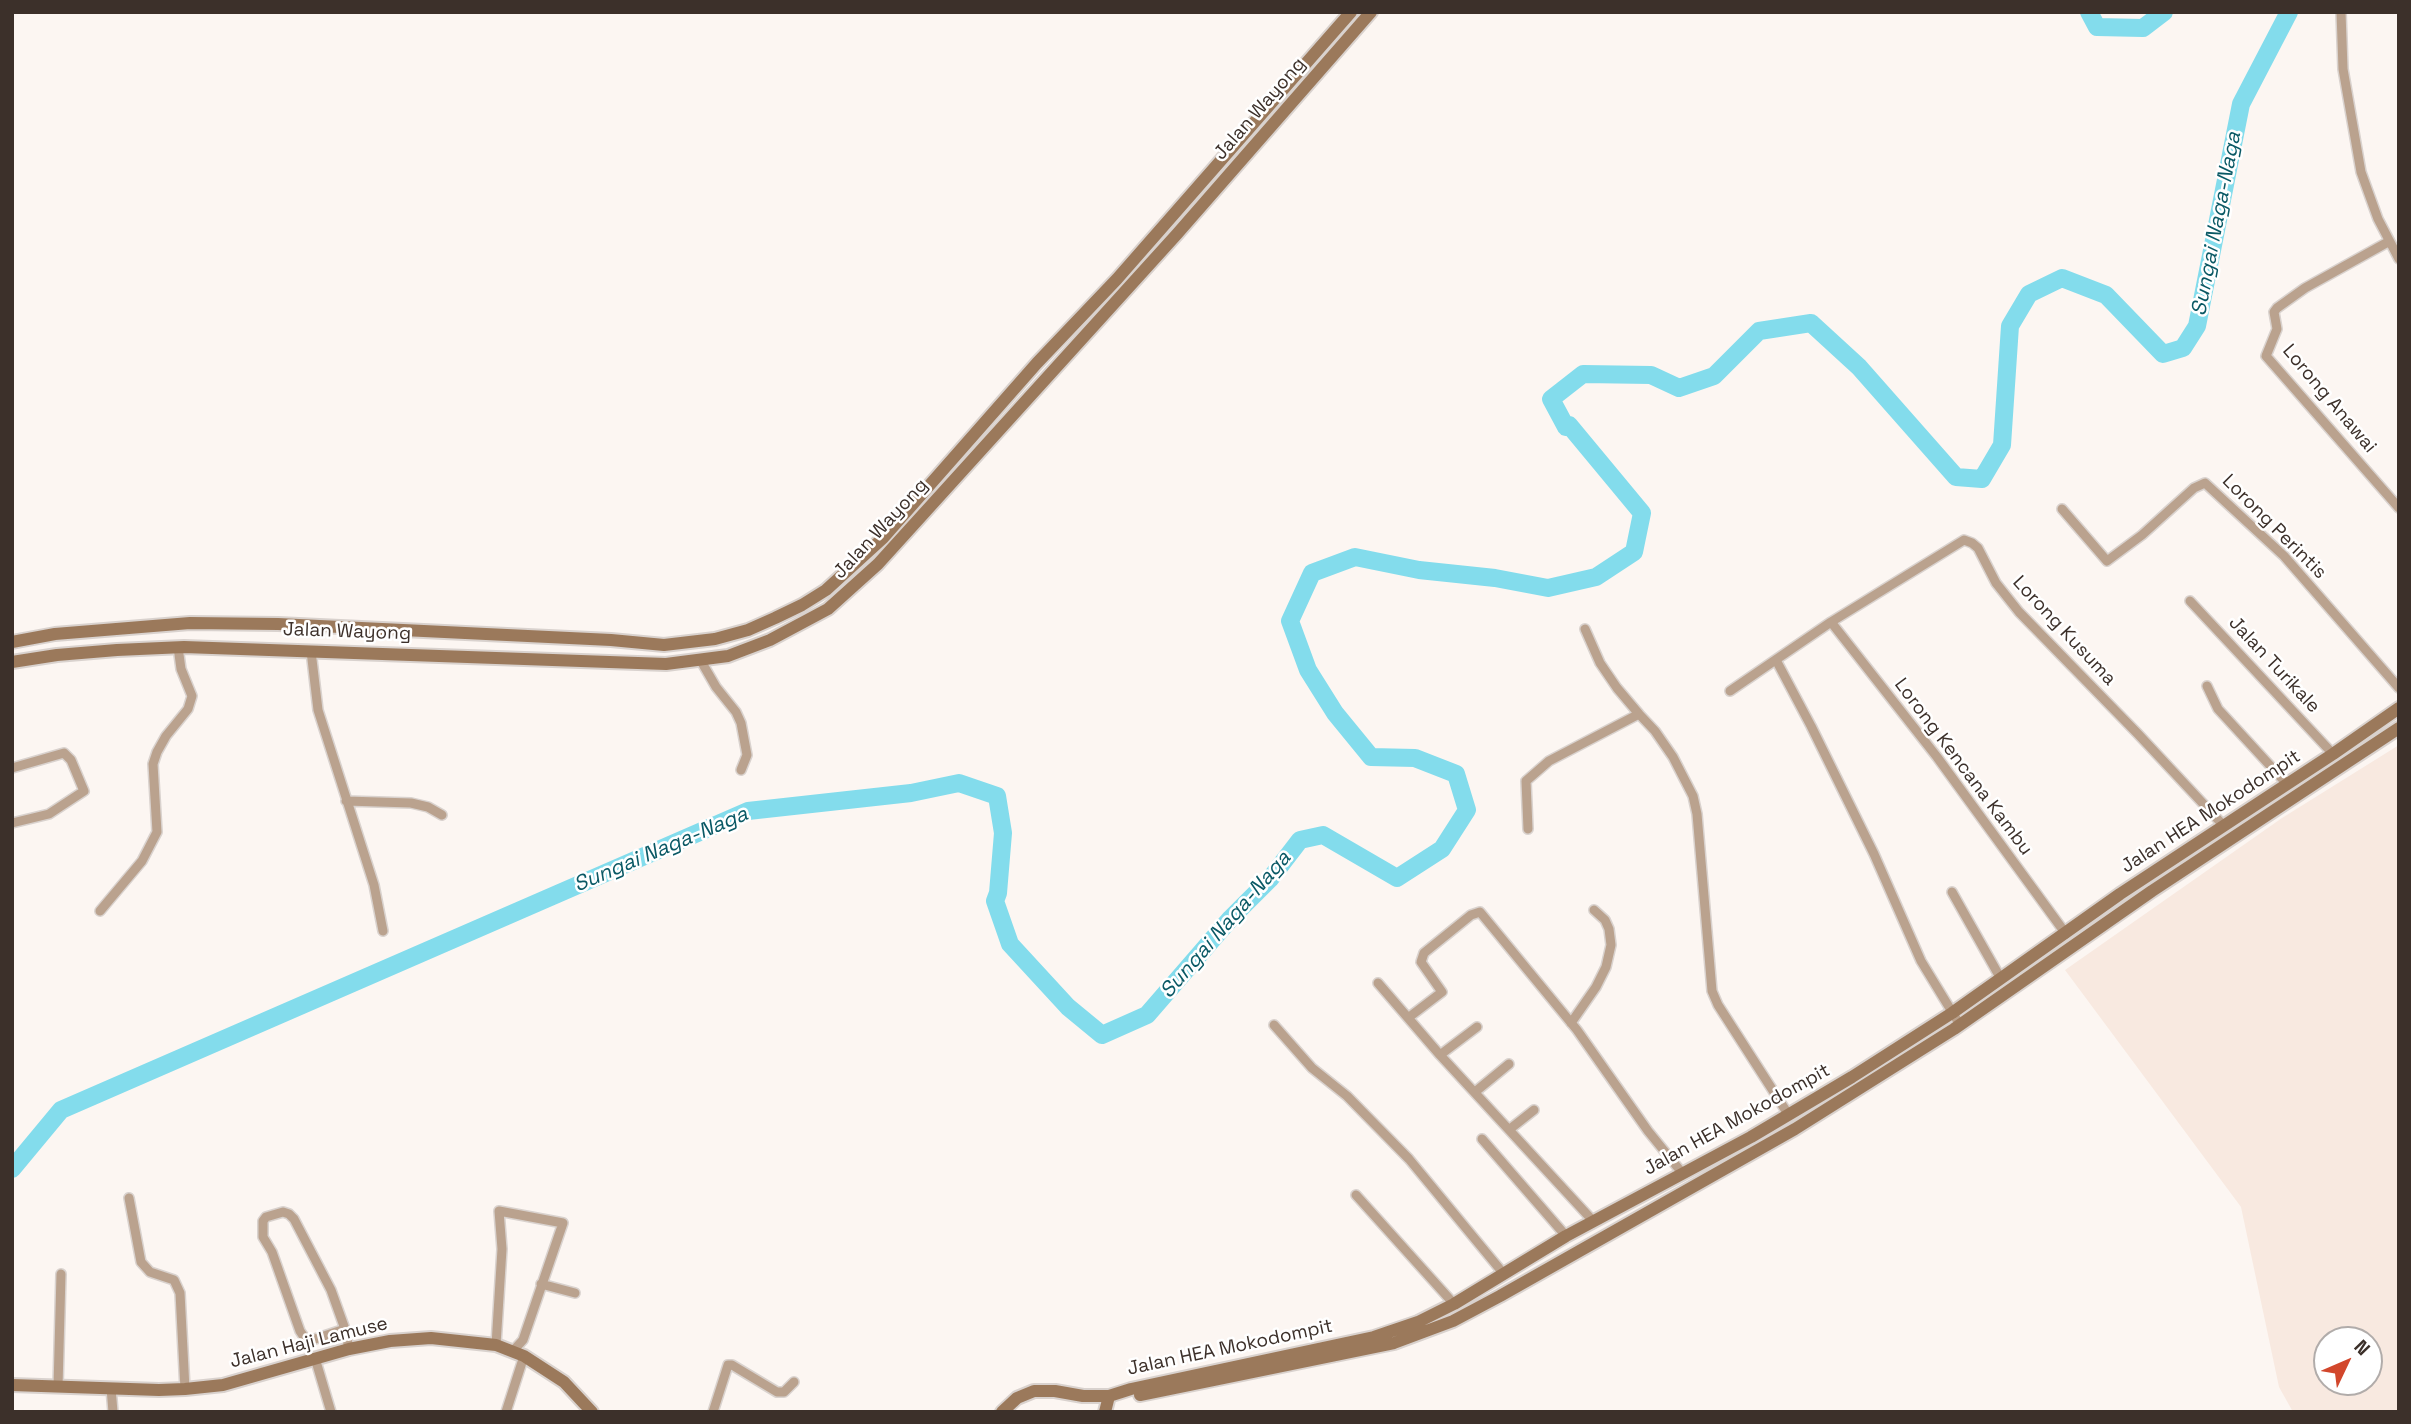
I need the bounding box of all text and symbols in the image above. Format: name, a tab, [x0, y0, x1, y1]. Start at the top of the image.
street label: Jalan Wayong	[1209, 53, 1311, 165]
water label: Sungai Naga-Naga	[2187, 130, 2247, 318]
street label: Lorong Anawai	[2277, 340, 2381, 458]
street label: Lorong Perintis	[2217, 470, 2331, 584]
street label: Jalan Wayong	[829, 474, 933, 584]
street label: Lorong Kusuma	[2007, 572, 2121, 690]
street label: Jalan Turikale	[2223, 612, 2325, 718]
street label: Jalan Wayong	[283, 618, 411, 646]
street label: Lorong Kencana Kambu	[1889, 674, 2037, 860]
street label: Jalan HEA Mokodompit	[2117, 745, 2305, 879]
water label: Sungai Naga-Naga	[570, 802, 752, 898]
water label: Sungai Naga-Naga	[1155, 846, 1297, 1004]
street label: Jalan HEA Mokodompit	[1640, 1059, 1834, 1181]
street label: Jalan Haji Lamuse	[228, 1312, 390, 1374]
street label: Jalan HEA Mokodompit	[1125, 1315, 1335, 1381]
north arrow	[2313, 1326, 2383, 1396]
text: N	[2349, 1334, 2375, 1361]

